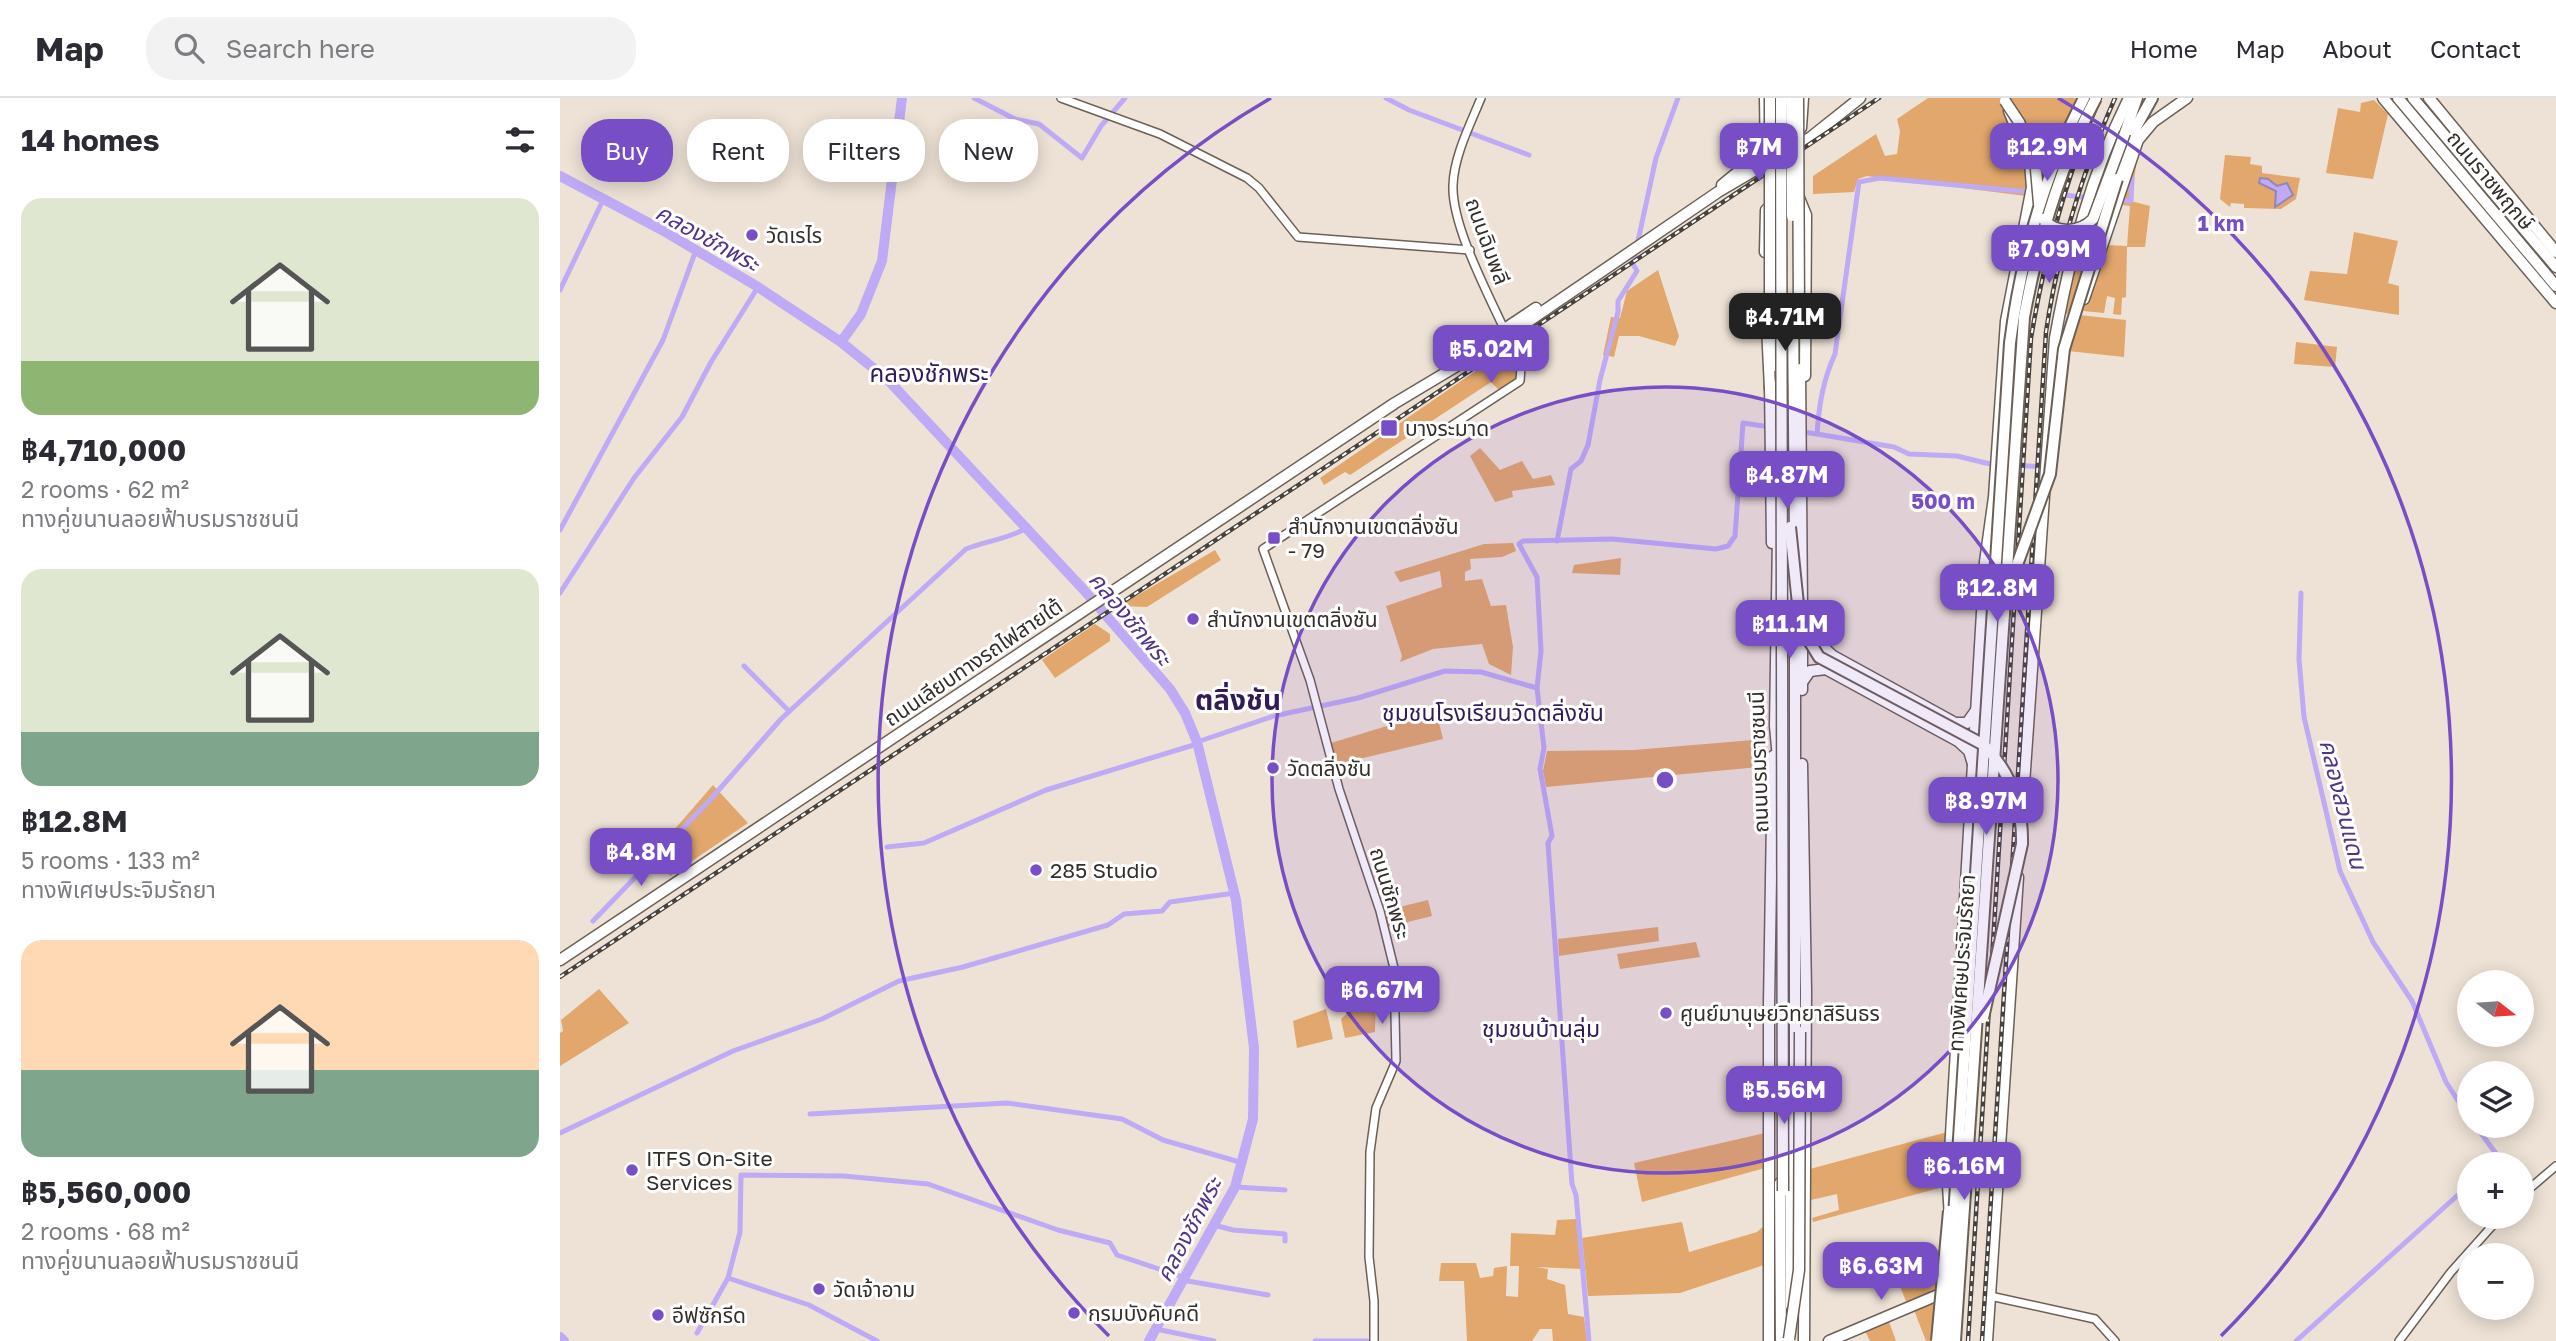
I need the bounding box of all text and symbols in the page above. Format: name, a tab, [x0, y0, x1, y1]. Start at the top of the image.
search box	[146, 17, 636, 80]
text: Map	[35, 29, 104, 68]
icon: search	[170, 29, 208, 67]
text: Search here	[226, 33, 375, 64]
text: Home	[2130, 34, 2198, 63]
text: Map	[2236, 34, 2285, 63]
text: About	[2323, 34, 2392, 63]
text: Contact	[2430, 34, 2521, 63]
chip: Buy	[581, 119, 673, 182]
chip: Rent	[687, 119, 789, 182]
chip: Filters	[803, 119, 925, 182]
chip: New	[939, 119, 1038, 182]
icon: filters	[501, 121, 539, 159]
text: 14 homes	[21, 122, 160, 158]
pin: ฿7M	[1725, 123, 1793, 183]
pin: ฿12.9M	[1990, 123, 2104, 183]
street label: ถนนราชพฤกษ์	[2442, 125, 2540, 235]
text: ฿7M	[1736, 132, 1782, 160]
text: ฿12.9M	[2006, 132, 2088, 160]
street label: ถนนฉิมพลี	[1460, 194, 1516, 288]
water label: คลองชักพระ	[651, 197, 767, 278]
text: 1 km	[2198, 210, 2244, 236]
place label: วัดเรไร	[766, 222, 822, 248]
pin: ฿7.09M	[1992, 226, 2106, 285]
marker: วัดเรไร	[744, 227, 760, 243]
text: ฿7.09M	[2007, 234, 2091, 262]
icon: home	[217, 244, 343, 370]
pin: ฿4.71M	[1728, 294, 1842, 353]
text: ฿4.71M	[1745, 302, 1825, 330]
pin: ฿5.02M	[1434, 326, 1548, 385]
text: ฿5.02M	[1449, 334, 1533, 362]
district label: คลองชักพระ	[869, 358, 989, 387]
place label: บางระมาด	[1405, 415, 1489, 441]
marker: บางระมาด	[1379, 418, 1399, 438]
text: ฿4,710,000	[21, 432, 186, 468]
pin: ฿4.87M	[1730, 452, 1844, 511]
text: ฿4.87M	[1746, 460, 1828, 488]
text: 2 rooms · 62 m²	[21, 475, 189, 503]
text: 500 m	[1911, 488, 1975, 514]
text: ทางคู่ขนานลอยฟ้าบรมราชชนนี	[21, 504, 299, 532]
place label: สำนักงานเขตตลิ่งชัน - 79	[1288, 513, 1459, 563]
marker: สำนักงานเขตตลิ่งชัน - 79	[1266, 530, 1282, 546]
pin: ฿12.8M	[1940, 564, 2054, 624]
water label: คลองชักพระ	[1084, 565, 1180, 672]
text: ฿12.8M	[1956, 573, 2038, 601]
street label: ถนนเลียบทางรถไฟสายใต้	[879, 593, 1067, 731]
pin: ฿11.1M	[1733, 601, 1847, 660]
place label: สำนักงานเขตตลิ่งชัน	[1207, 606, 1378, 632]
text: ฿11.1M	[1752, 609, 1828, 637]
marker: สำนักงานเขตตลิ่งชัน	[1185, 611, 1201, 627]
icon: home	[217, 615, 343, 741]
district label: ตลิ่งชัน	[1195, 681, 1281, 716]
street label: ถนนบรมราชชนนี	[1743, 691, 1773, 833]
district label: ชุมชนโรงเรียนวัดตลิ่งชัน	[1382, 698, 1604, 727]
water label: คลองสวนแดน	[2314, 736, 2374, 874]
place label: วัดตลิ่งชัน	[1287, 755, 1371, 781]
marker: วัดตลิ่งชัน	[1265, 760, 1281, 776]
centre of rings	[1653, 768, 1677, 792]
pin: ฿8.97M	[1929, 778, 2043, 837]
text: ฿8.97M	[1944, 786, 2028, 814]
text: ฿12.8M	[21, 803, 128, 839]
pin: ฿4.8M	[592, 828, 690, 888]
text: ฿4.8M	[606, 837, 676, 865]
street label: ถนนชักพระ	[1365, 844, 1417, 942]
text: 5 rooms · 133 m²	[21, 846, 200, 874]
place label: 285 Studio	[1050, 857, 1158, 883]
marker: 285 Studio	[1028, 862, 1044, 878]
street label: ทางพิเศษประจิมรัถยา	[1942, 873, 1980, 1053]
text: ทางพิเศษประจิมรัถยา	[21, 875, 216, 903]
pin: ฿6.67M	[1325, 967, 1439, 1026]
north arrow	[2457, 970, 2534, 1046]
map controls	[2457, 970, 2534, 1320]
text: ฿6.67M	[1341, 975, 1423, 1003]
icon: home	[217, 986, 343, 1112]
place label: ศูนย์มานุษยวิทยาสิรินธร	[1680, 1000, 1880, 1027]
marker: ศูนย์มานุษยวิทยาสิรินธร	[1658, 1005, 1674, 1021]
district label: ชุมชนบ้านลุ่ม	[1482, 1014, 1600, 1043]
button: layers	[2457, 1061, 2534, 1138]
pin: ฿5.56M	[1727, 1066, 1841, 1126]
text: ฿5.56M	[1742, 1075, 1826, 1103]
pin: ฿6.16M	[1907, 1142, 2021, 1202]
place label: ITFS On-Site Services	[646, 1145, 773, 1195]
text: ฿6.16M	[1923, 1151, 2005, 1179]
button: +	[2457, 1152, 2534, 1229]
marker: ITFS On-Site Services	[624, 1162, 640, 1178]
water label: คลองชักพระ	[1149, 1170, 1228, 1286]
text: ฿5,560,000	[21, 1174, 191, 1210]
text: 2 rooms · 68 m²	[21, 1217, 190, 1245]
pin: ฿6.63M	[1824, 1242, 1938, 1302]
button: −	[2457, 1243, 2534, 1320]
text: ทางคู่ขนานลอยฟ้าบรมราชชนนี	[21, 1246, 299, 1274]
text: ฿6.63M	[1839, 1251, 1923, 1279]
place label: วัดเจ้าอาม	[833, 1276, 915, 1302]
marker: วัดเจ้าอาม	[811, 1281, 827, 1297]
place label: กรมบังคับคดี	[1088, 1300, 1199, 1326]
place label: อีฟซักรีด	[672, 1302, 746, 1328]
marker: กรมบังคับคดี	[1066, 1305, 1082, 1321]
marker: อีฟซักรีด	[650, 1307, 666, 1323]

